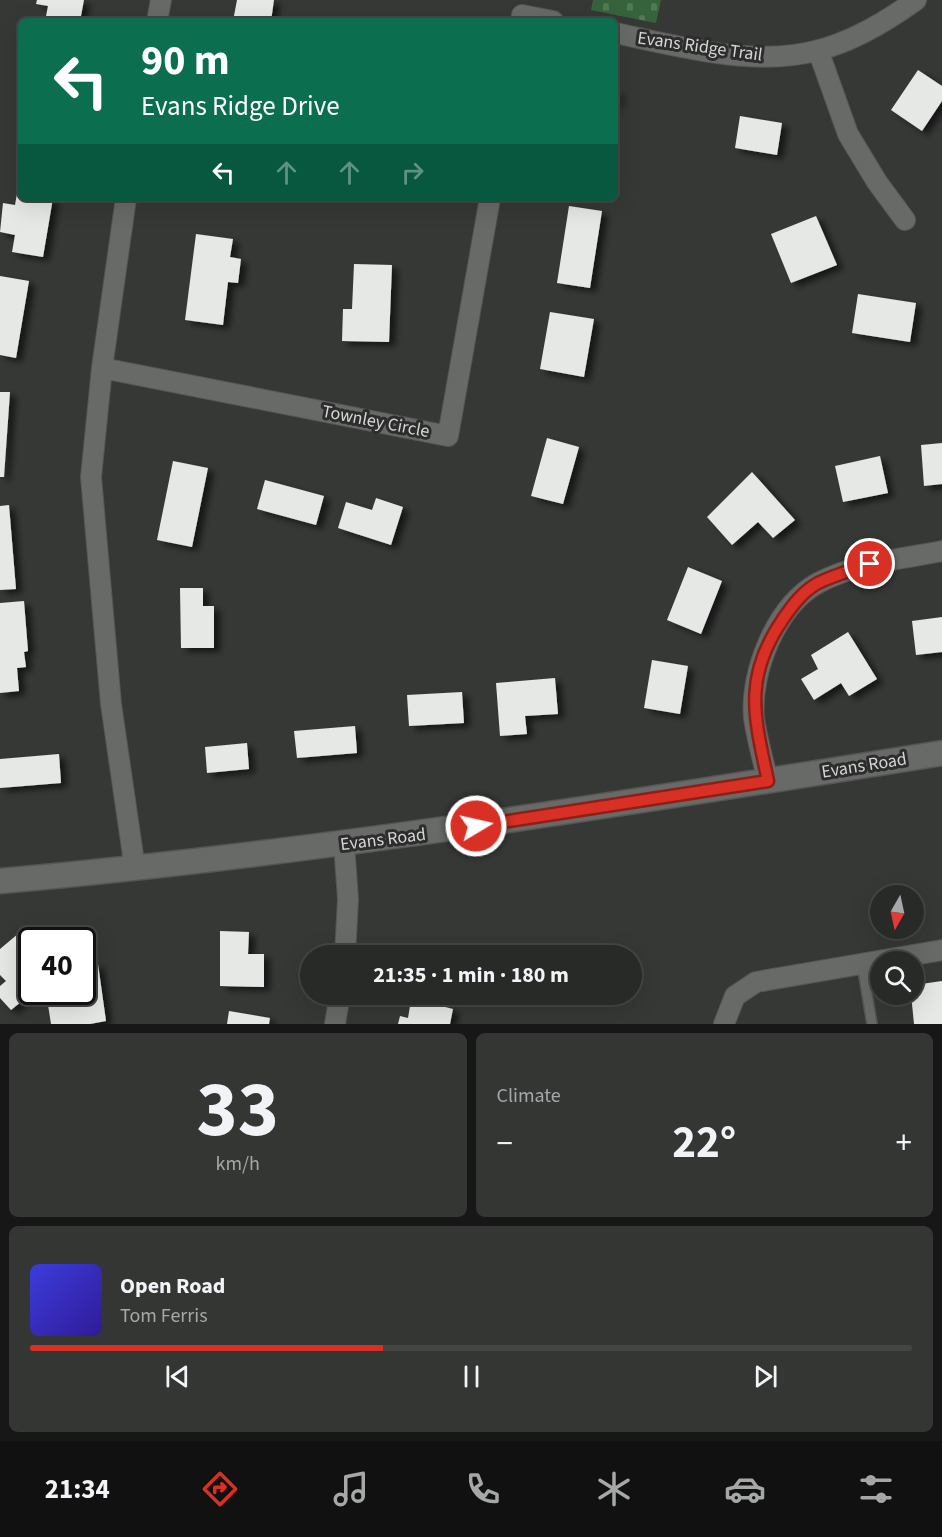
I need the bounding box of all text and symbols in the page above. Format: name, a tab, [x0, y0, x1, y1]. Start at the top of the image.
street label: Evans Ridge Trail	[636, 25, 764, 68]
text: 90 m	[141, 31, 230, 91]
icon: left	[42, 42, 120, 120]
text: Evans Ridge Drive	[141, 87, 340, 126]
icon: left	[207, 156, 240, 189]
icon: ahead	[270, 156, 303, 189]
icon: ahead	[333, 156, 366, 189]
icon: right	[396, 156, 429, 189]
street label: Townley Circle	[320, 399, 432, 444]
pin	[844, 538, 895, 589]
icon: arrive	[853, 547, 886, 580]
street label: Evans Road	[820, 746, 909, 785]
position arrow	[444, 794, 508, 858]
street label: Evans Road	[339, 822, 427, 857]
north arrow	[870, 885, 924, 939]
map controls	[870, 885, 924, 1005]
speed limit sign: 40	[18, 927, 96, 1005]
button: search	[870, 951, 924, 1005]
text: 21:35 · 1 min · 180 m	[373, 959, 569, 991]
text: 33	[197, 1055, 279, 1166]
text: Climate	[497, 1082, 561, 1110]
text: 22°	[672, 1111, 736, 1175]
text: −	[497, 1120, 513, 1167]
text: +	[896, 1120, 912, 1167]
text: km/h	[216, 1150, 260, 1178]
text: Open Road	[120, 1270, 225, 1302]
text: Tom Ferris	[120, 1302, 208, 1330]
icon: previous	[161, 1360, 194, 1393]
icon: pause	[455, 1360, 488, 1393]
icon: next	[749, 1360, 782, 1393]
icon: directions	[199, 1468, 241, 1510]
icon: music	[330, 1468, 372, 1510]
icon: phone	[462, 1468, 504, 1510]
icon: climate	[593, 1468, 635, 1510]
icon: car	[724, 1468, 766, 1510]
icon: filters	[855, 1468, 897, 1510]
text: 21:34	[45, 1470, 110, 1509]

